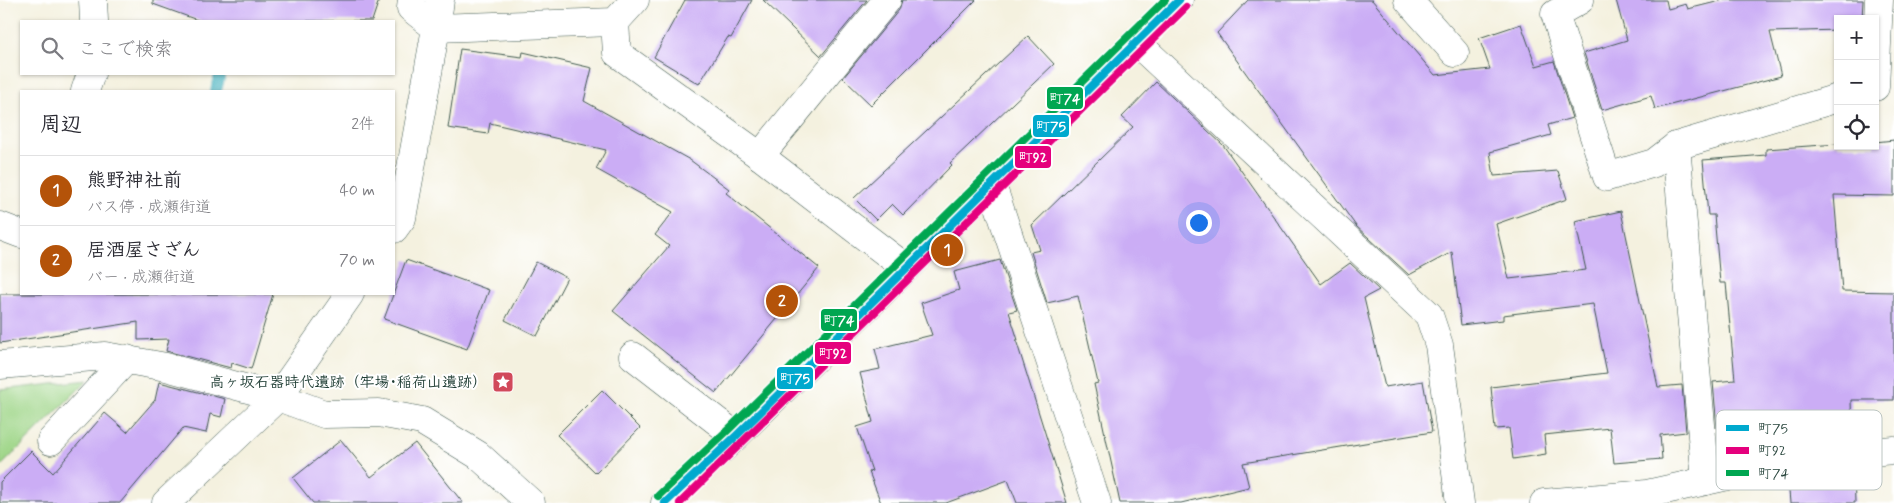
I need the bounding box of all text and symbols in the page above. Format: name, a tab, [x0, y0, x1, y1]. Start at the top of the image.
map controls	[1834, 15, 1879, 150]
button: +	[1834, 15, 1879, 60]
search box	[20, 20, 395, 75]
icon: search	[38, 34, 66, 62]
text: ここで検索	[78, 37, 173, 62]
button: −	[1834, 60, 1879, 105]
line badge: 町74	[1046, 86, 1084, 110]
text: 町74	[1050, 90, 1081, 108]
button: locate	[1834, 105, 1879, 150]
text: 周辺	[40, 111, 82, 139]
text: 2件	[351, 114, 375, 135]
line badge: 町75	[1032, 114, 1070, 138]
text: 町75	[1036, 118, 1067, 136]
line badge: 町92	[1014, 145, 1052, 169]
text: 町92	[1019, 149, 1047, 167]
text: 熊野神社前	[87, 168, 182, 193]
text: 1	[52, 180, 60, 201]
text: 40 m	[339, 180, 375, 201]
text: バス停 · 成瀬街道	[87, 197, 211, 218]
your location	[1186, 210, 1212, 236]
pin: 1	[931, 231, 963, 269]
text: 居酒屋さざん	[87, 238, 201, 263]
text: 2	[52, 250, 60, 271]
text: 70 m	[339, 250, 375, 271]
text: バー · 成瀬街道	[87, 267, 195, 288]
pin: 2	[766, 282, 798, 320]
line badge: 町74	[820, 308, 858, 332]
text: 町74	[824, 312, 855, 330]
line badge: 町92	[814, 341, 852, 365]
text: 町92	[819, 345, 847, 363]
line badge: 町75	[776, 366, 814, 390]
place icon: 高ヶ坂石器時代遺跡（牢場･稲荷山遺跡）	[491, 370, 515, 394]
text: 町75	[780, 370, 811, 388]
place label: 高ヶ坂石器時代遺跡（牢場･稲荷山遺跡）	[209, 373, 487, 393]
legend	[1716, 410, 1882, 490]
text: 町75	[1758, 420, 1788, 438]
text: 町92	[1758, 442, 1786, 460]
text: 町74	[1758, 465, 1789, 483]

